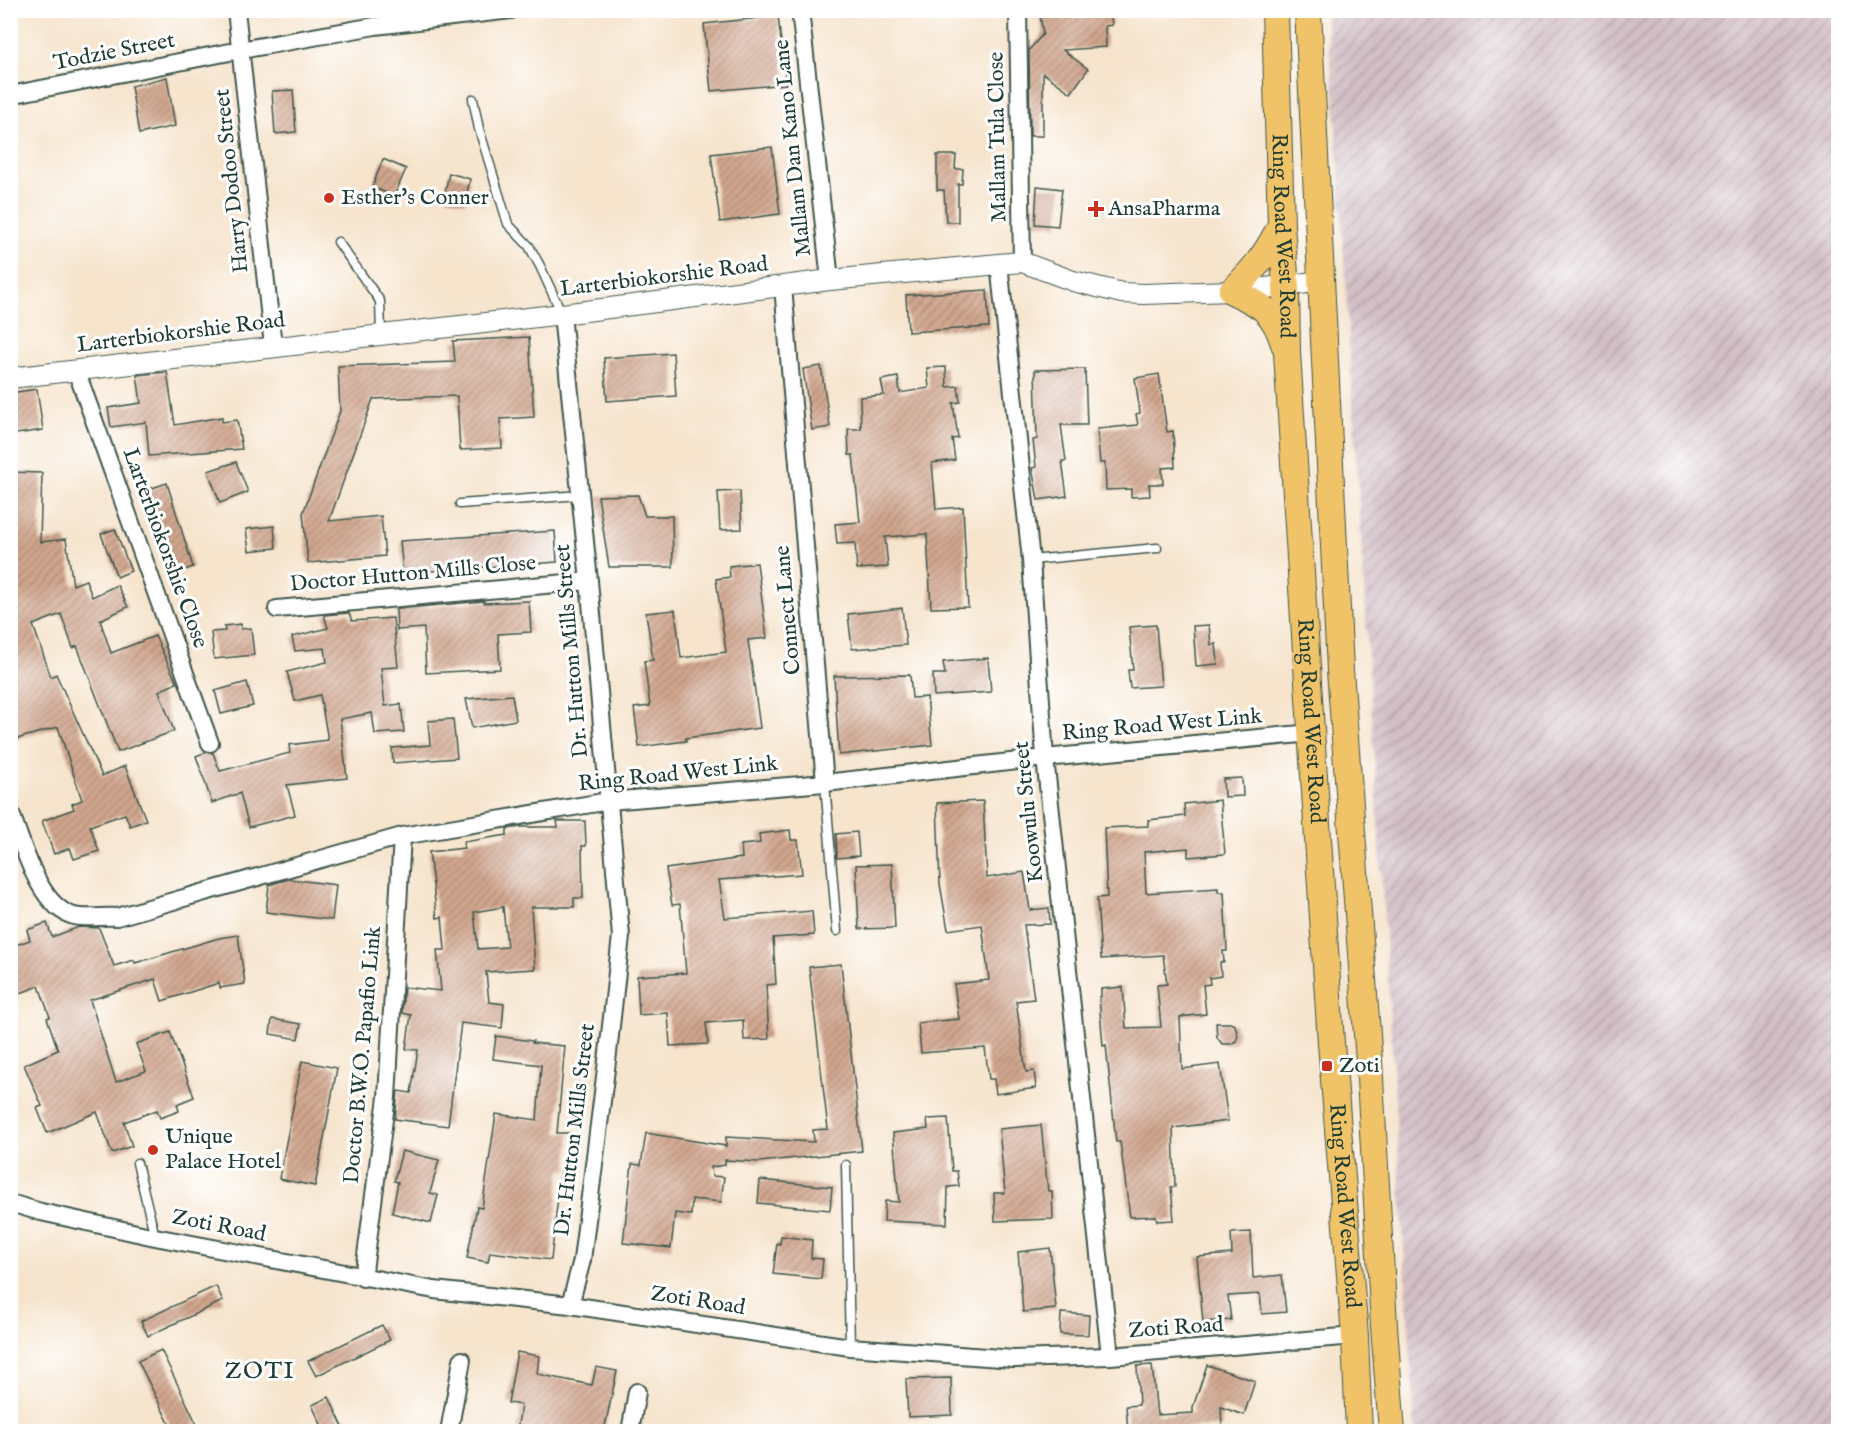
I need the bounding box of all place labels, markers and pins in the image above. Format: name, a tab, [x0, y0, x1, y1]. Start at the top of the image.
place label: Esther's Conner	[341, 184, 489, 212]
marker: Esther's Conner	[322, 191, 336, 205]
place label: AnsaPharma	[1107, 195, 1221, 223]
marker: AnsaPharma	[1089, 202, 1103, 216]
place label: Zoti	[1339, 1052, 1380, 1080]
marker: Zoti	[1320, 1059, 1334, 1073]
place label: Unique Palace Hotel	[165, 1123, 281, 1176]
marker: Unique Palace Hotel	[146, 1143, 160, 1157]

